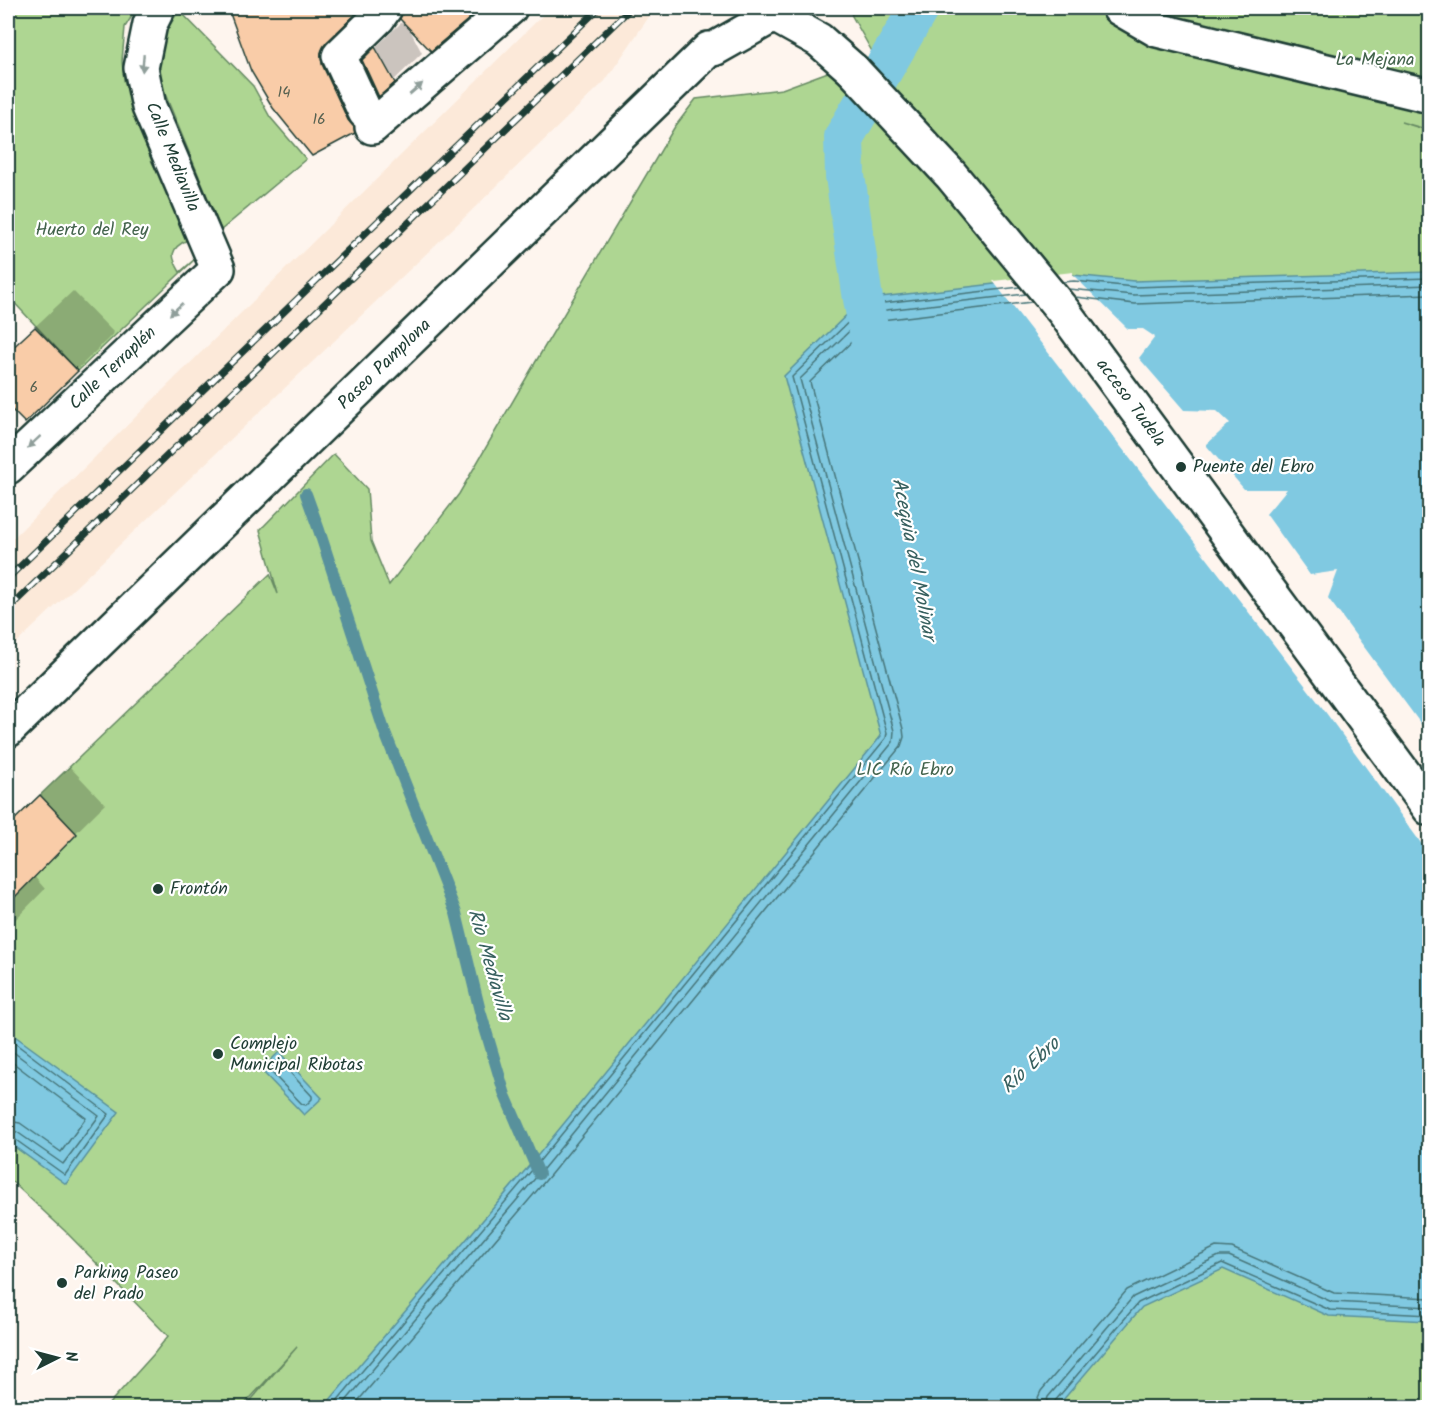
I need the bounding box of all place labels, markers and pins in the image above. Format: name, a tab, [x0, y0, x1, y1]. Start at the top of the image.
place label: Puente del Ebro	[1193, 453, 1314, 482]
marker: Puente del Ebro	[1174, 460, 1188, 474]
place label: Frontón	[170, 875, 228, 904]
marker: Frontón	[151, 882, 165, 896]
place label: Complejo Municipal Ribotas	[230, 1030, 364, 1080]
marker: Complejo Municipal Ribotas	[211, 1047, 225, 1061]
place label: Parking Paseo del Prado	[74, 1259, 178, 1309]
marker: Parking Paseo del Prado	[55, 1276, 69, 1290]

